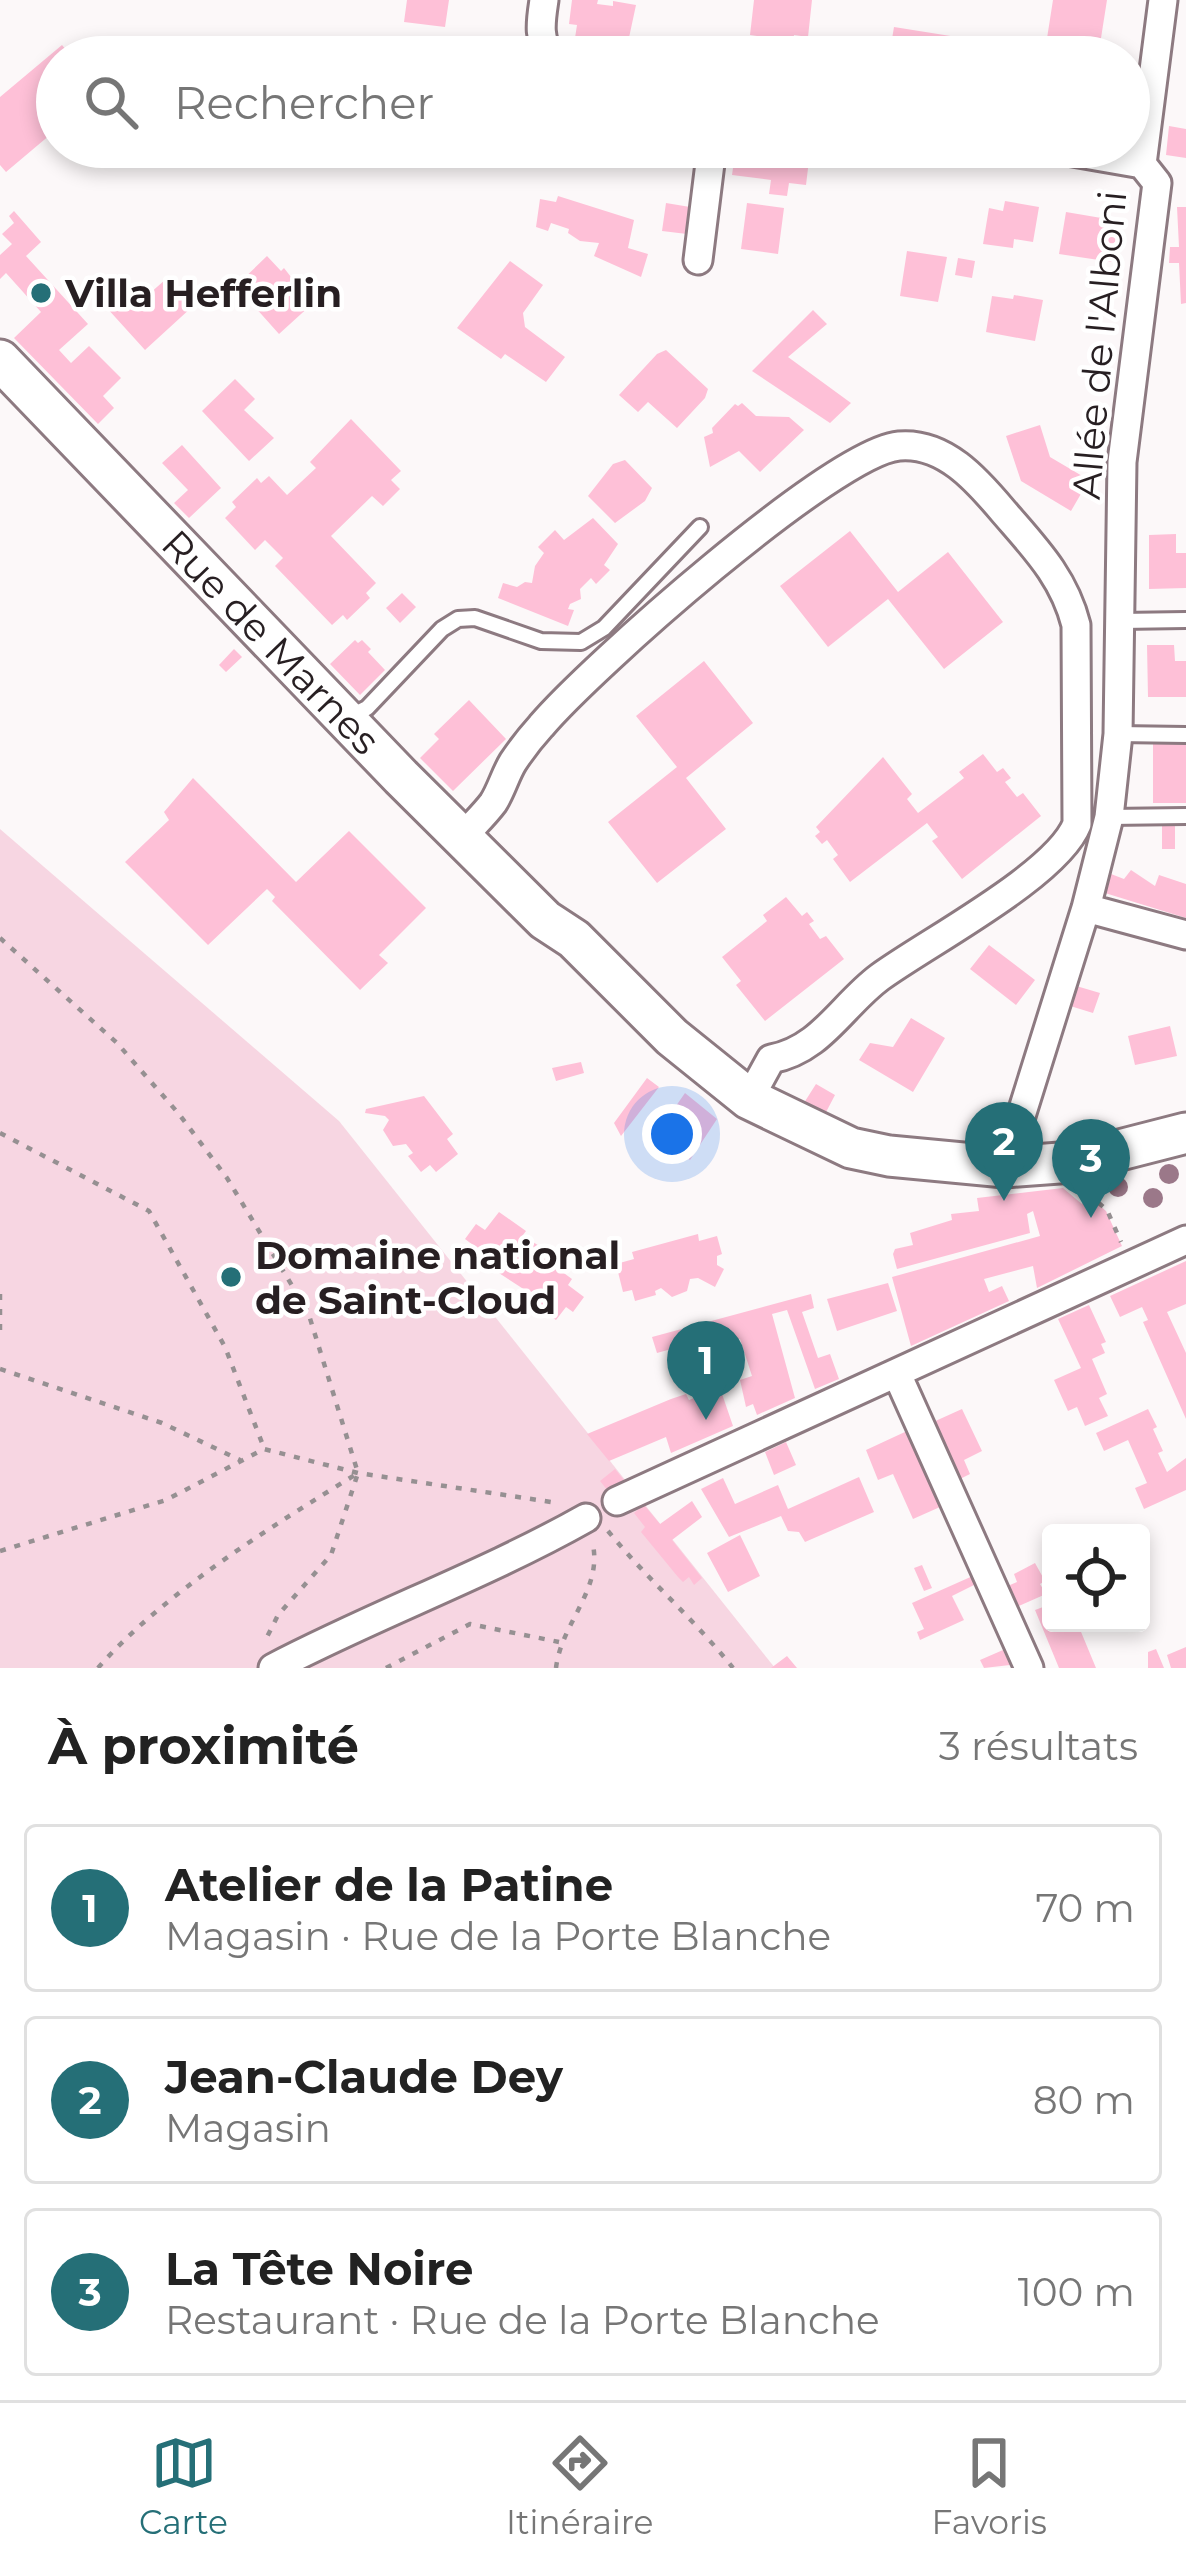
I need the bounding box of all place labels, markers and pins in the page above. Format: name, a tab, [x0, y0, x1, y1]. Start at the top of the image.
place label: Villa Hefferlin	[64, 269, 342, 317]
marker: Villa Hefferlin	[28, 280, 54, 306]
pin: 2	[965, 1102, 1043, 1201]
pin: 3	[1052, 1119, 1130, 1218]
place label: Domaine national de Saint-Cloud	[255, 1231, 620, 1324]
marker: Domaine national de Saint-Cloud	[218, 1264, 244, 1290]
pin: 1	[667, 1321, 745, 1420]

